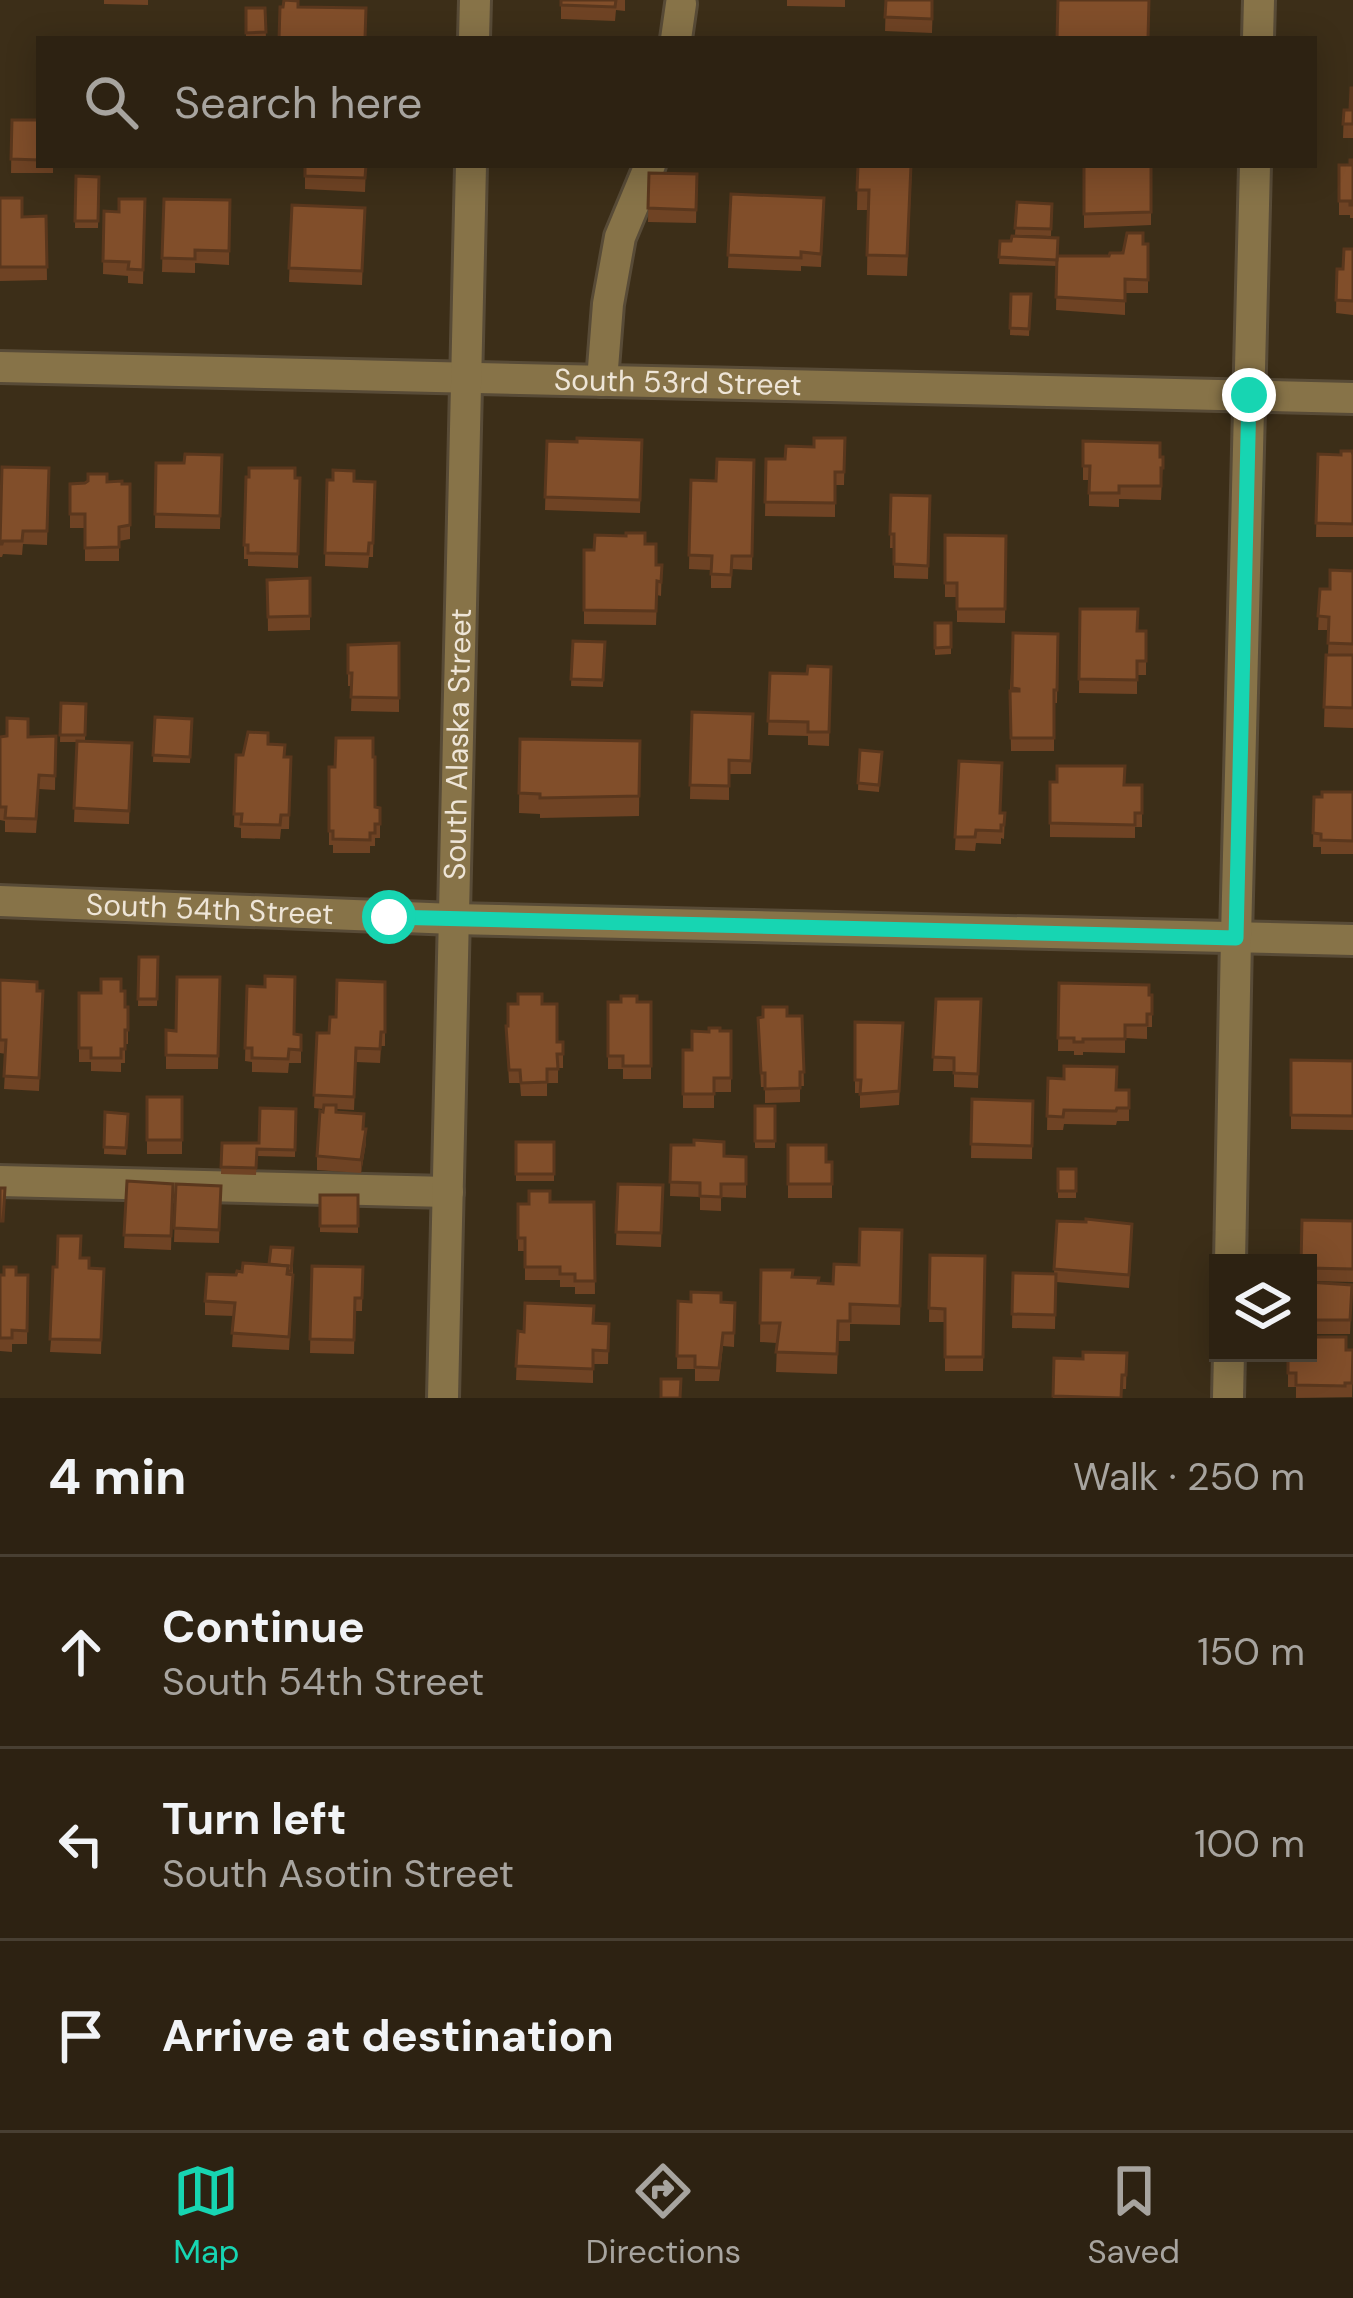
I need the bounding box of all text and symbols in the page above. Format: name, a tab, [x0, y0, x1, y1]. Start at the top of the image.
search box	[36, 36, 1317, 168]
icon: search	[78, 69, 144, 135]
text: Search here	[174, 73, 422, 132]
street label: South 53rd Street	[554, 360, 802, 404]
route end	[1222, 368, 1276, 422]
street label: South Alaska Street	[435, 608, 480, 880]
street label: South 54th Street	[85, 884, 335, 933]
route start	[362, 890, 416, 944]
map controls	[1209, 1254, 1317, 1362]
button: layers	[1209, 1254, 1317, 1362]
text: 4 min	[48, 1443, 187, 1510]
text: Walk · 250 m	[1073, 1451, 1305, 1502]
text: Continue	[162, 1597, 365, 1656]
icon: ahead	[48, 1619, 114, 1685]
text: 150 m	[1197, 1626, 1305, 1677]
text: South 54th Street	[162, 1656, 484, 1707]
text: Turn left	[162, 1789, 346, 1848]
icon: left	[48, 1811, 114, 1877]
text: 100 m	[1194, 1818, 1305, 1869]
text: South Asotin Street	[162, 1848, 514, 1899]
icon: arrive	[48, 2003, 114, 2069]
text: Arrive at destination	[162, 2006, 614, 2065]
tab: Map	[173, 2158, 240, 2273]
tab: Directions	[586, 2158, 741, 2273]
tab: Saved	[1087, 2158, 1180, 2273]

